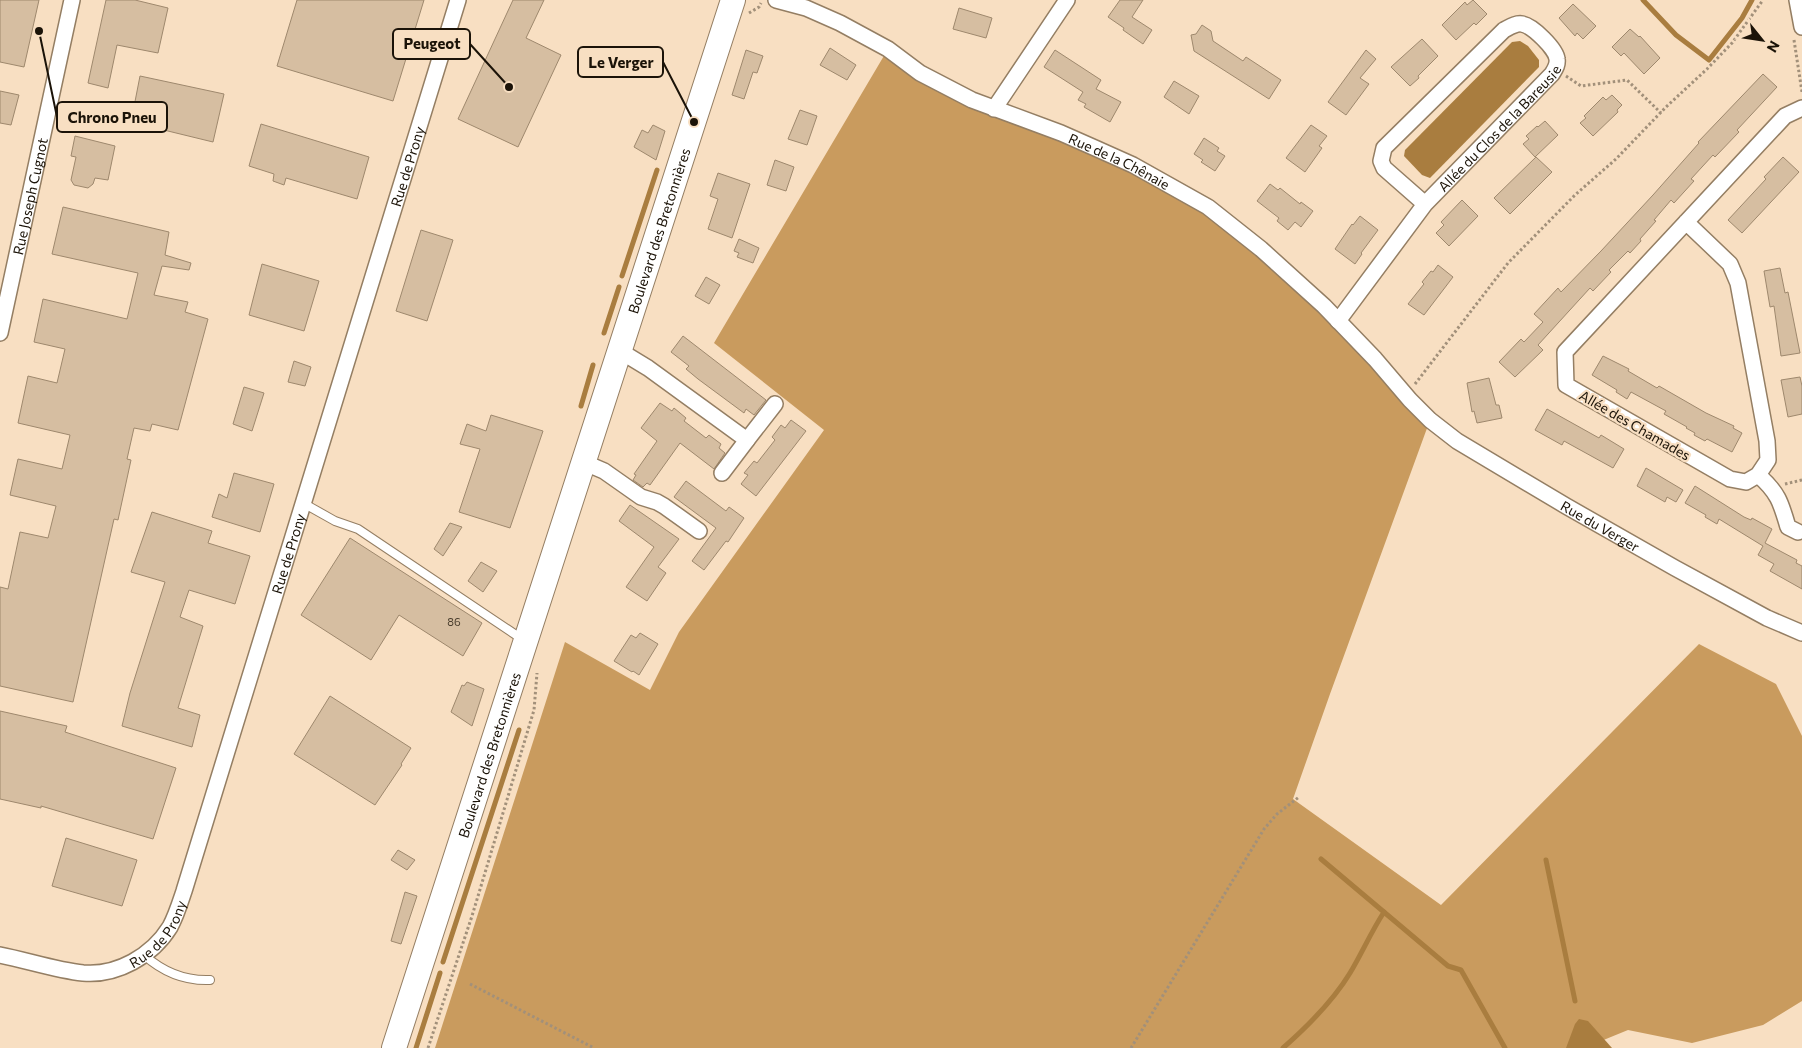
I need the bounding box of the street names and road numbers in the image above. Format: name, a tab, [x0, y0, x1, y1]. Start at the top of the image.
street label: Allée du Clos de la Bareusie	[1434, 62, 1564, 195]
street label: Rue de Prony	[387, 124, 427, 209]
street label: Rue de la Chênaie	[1066, 129, 1173, 192]
street label: Rue Joseph Cugnot	[9, 136, 51, 256]
street label: Boulevard des Bretonnières	[624, 146, 693, 316]
street label: Allée des Chamades	[1577, 386, 1693, 464]
street label: Rue du Verger	[1558, 496, 1643, 555]
street label: Rue de Prony	[267, 511, 308, 596]
street label: Boulevard des Bretonnières	[454, 670, 524, 840]
street label: Rue de Prony	[126, 898, 189, 971]

